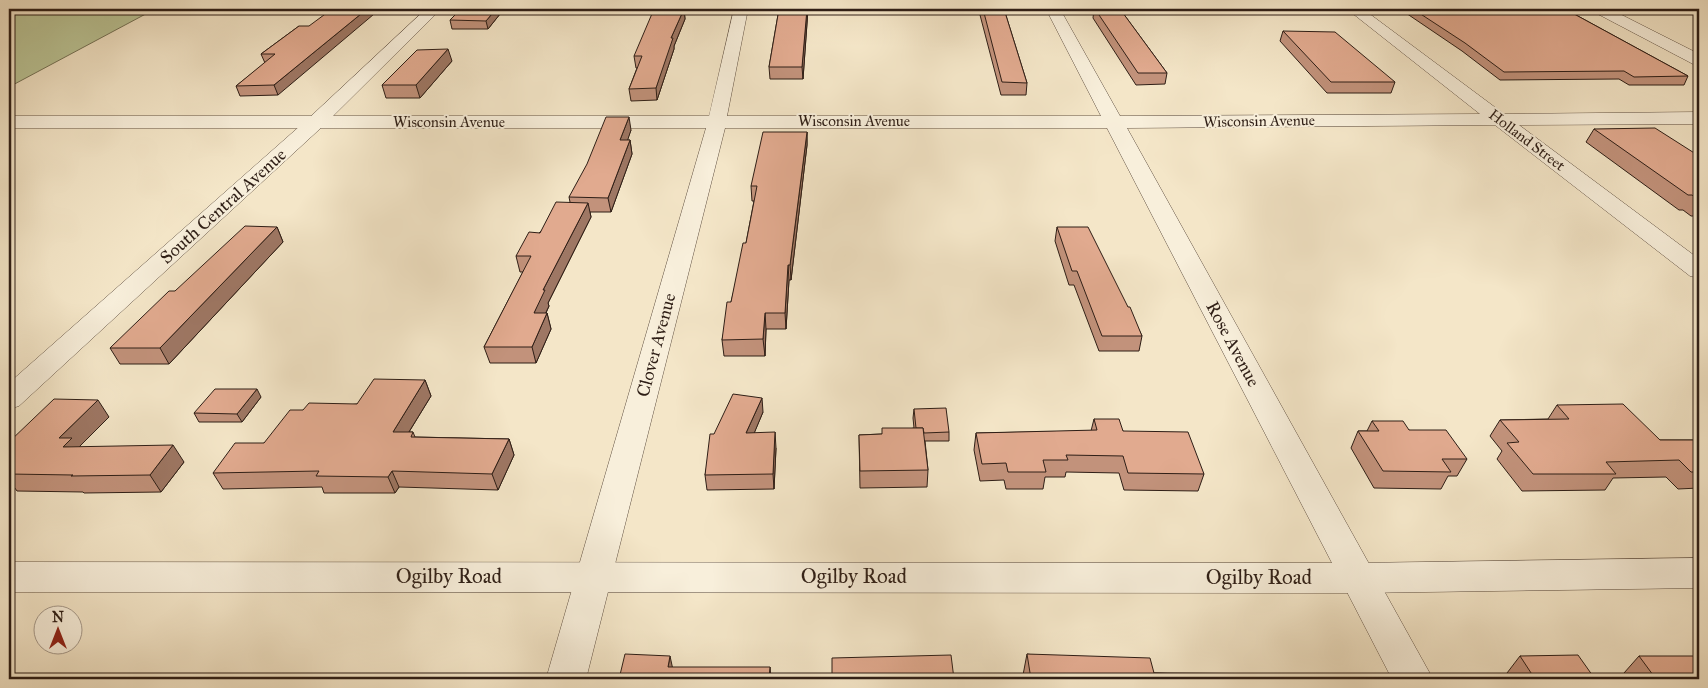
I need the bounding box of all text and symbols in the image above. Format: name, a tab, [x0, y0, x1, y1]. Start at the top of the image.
street label: Holland Street	[1485, 105, 1569, 175]
street label: Wisconsin Avenue	[1203, 111, 1315, 131]
street label: Wisconsin Avenue	[798, 112, 910, 130]
street label: Wisconsin Avenue	[393, 113, 505, 131]
street label: South Central Avenue	[155, 144, 291, 268]
street label: Clover Avenue	[632, 291, 680, 399]
street label: Rose Avenue	[1201, 297, 1265, 391]
street label: Ogilby Road	[396, 563, 503, 589]
street label: Ogilby Road	[801, 563, 908, 589]
street label: Ogilby Road	[1206, 564, 1313, 590]
north arrow	[32, 606, 82, 656]
text: N	[52, 609, 64, 626]

